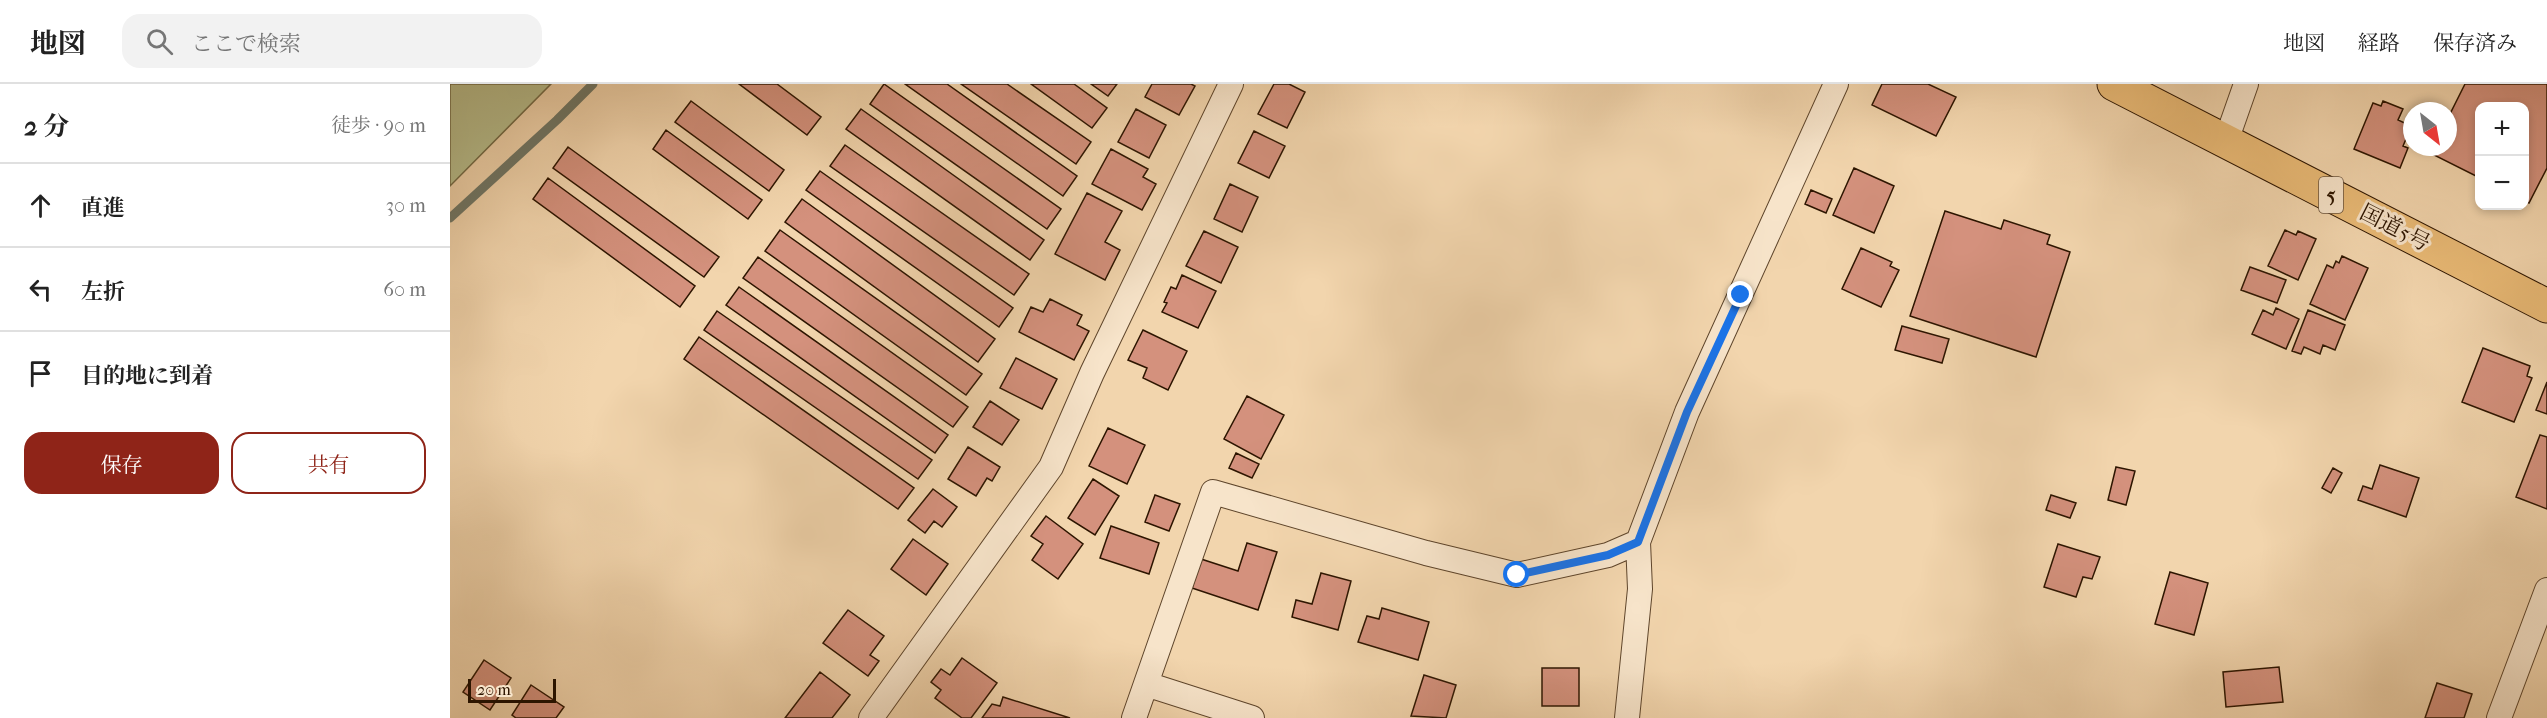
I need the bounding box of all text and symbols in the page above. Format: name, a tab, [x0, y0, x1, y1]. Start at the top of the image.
search box	[122, 14, 542, 68]
icon: search	[143, 25, 176, 58]
text: 地図	[30, 27, 86, 60]
text: ここで検索	[191, 31, 301, 57]
text: 地図	[2283, 31, 2325, 55]
text: 経路	[2358, 31, 2400, 55]
text: 保存済み	[2433, 31, 2517, 55]
north arrow	[2403, 102, 2457, 156]
map controls	[2475, 102, 2529, 210]
button: +	[2475, 102, 2529, 156]
text: 2 分	[24, 111, 69, 142]
text: 徒歩 · 90 m	[331, 114, 426, 137]
button: −	[2475, 156, 2529, 210]
road number: 5	[2319, 177, 2343, 213]
icon: ahead	[24, 189, 57, 222]
text: 30 m	[386, 194, 426, 217]
text: 直進	[81, 195, 125, 221]
street label: 国道5号	[2355, 199, 2435, 257]
icon: left	[24, 273, 57, 306]
text: 60 m	[383, 278, 426, 301]
text: 左折	[81, 279, 125, 305]
route end	[1727, 281, 1753, 307]
icon: arrive	[24, 357, 57, 390]
text: 目的地に到着	[81, 363, 213, 389]
button: 保存	[24, 432, 219, 494]
button: 共有	[231, 432, 426, 494]
route start	[1503, 561, 1529, 587]
scale bar	[468, 676, 556, 704]
text: 20 m	[477, 680, 511, 699]

